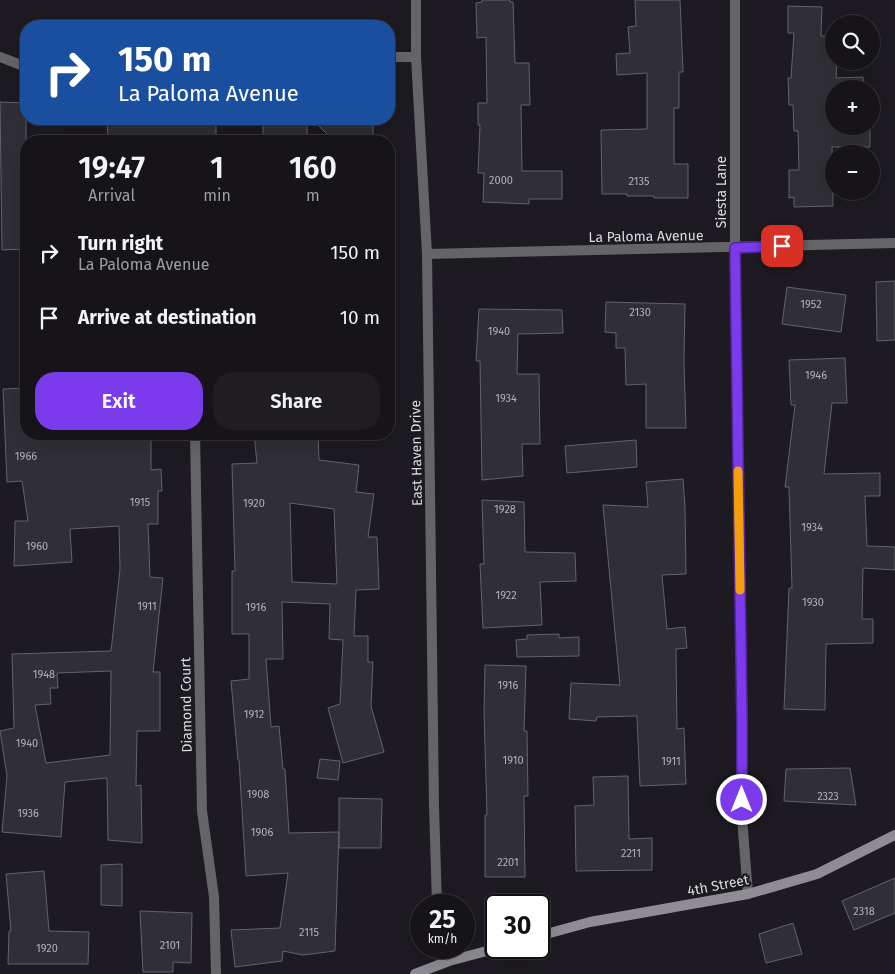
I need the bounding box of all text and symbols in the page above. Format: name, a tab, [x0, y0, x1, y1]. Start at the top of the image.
map controls	[825, 15, 880, 200]
button: search	[825, 15, 880, 70]
text: 150 m	[118, 38, 211, 80]
icon: right	[35, 40, 100, 105]
text: La Paloma Avenue	[118, 80, 299, 107]
button: +	[825, 80, 880, 135]
button: −	[825, 145, 880, 200]
text: 19:47	[78, 150, 145, 186]
text: 1	[210, 150, 224, 186]
text: 160	[289, 150, 337, 186]
street label: Siesta Lane	[713, 156, 730, 228]
house number: 2000	[489, 174, 513, 187]
house number: 2135	[629, 175, 650, 188]
text: Arrival	[88, 186, 135, 205]
text: min	[203, 186, 231, 205]
text: m	[306, 186, 320, 205]
pin	[761, 225, 803, 267]
street label: La Paloma Avenue	[588, 227, 704, 246]
text: Turn right	[78, 232, 163, 255]
icon: arrive	[768, 232, 796, 260]
icon: right	[35, 239, 63, 267]
text: 150 m	[330, 241, 380, 264]
text: La Paloma Avenue	[78, 255, 209, 274]
house number: 1952	[800, 298, 822, 311]
icon: arrive	[35, 304, 63, 332]
text: Arrive at destination	[78, 306, 257, 329]
text: 10 m	[340, 306, 380, 329]
house number: 2130	[629, 306, 651, 319]
house number: 1940	[488, 325, 510, 338]
house number: 1946	[805, 369, 827, 382]
button: Exit	[35, 372, 203, 430]
button: Share	[213, 372, 380, 430]
house number: 1934	[495, 392, 517, 405]
street label: East Haven Drive	[407, 400, 426, 506]
house number: 1966	[15, 450, 37, 463]
house number: 1915	[130, 496, 151, 509]
house number: 1920	[243, 497, 265, 510]
house number: 1928	[494, 503, 516, 516]
house number: 1934	[801, 521, 823, 534]
house number: 1960	[26, 540, 48, 553]
house number: 1922	[495, 589, 517, 602]
house number: 1930	[802, 596, 824, 609]
house number: 1911	[137, 600, 157, 613]
house number: 1916	[246, 601, 267, 614]
street label: Diamond Court	[177, 656, 196, 753]
house number: 1948	[33, 668, 55, 681]
house number: 1916	[498, 679, 519, 692]
house number: 1912	[244, 708, 264, 721]
house number: 1940	[16, 737, 38, 750]
house number: 1910	[502, 754, 524, 767]
house number: 1911	[661, 755, 681, 768]
position arrow	[715, 773, 767, 825]
house number: 1908	[247, 788, 269, 801]
house number: 2323	[817, 790, 839, 803]
house number: 1936	[17, 807, 39, 820]
house number: 1906	[251, 826, 273, 839]
house number: 2211	[621, 847, 641, 860]
house number: 2201	[497, 856, 519, 869]
street label: 4th Street	[686, 871, 751, 900]
speed limit sign: 30	[485, 894, 550, 959]
text: 25	[429, 905, 456, 935]
house number: 2318	[853, 905, 875, 918]
house number: 2115	[299, 926, 320, 939]
text: km/h	[428, 932, 457, 946]
house number: 2101	[160, 939, 180, 952]
house number: 1920	[36, 942, 58, 955]

